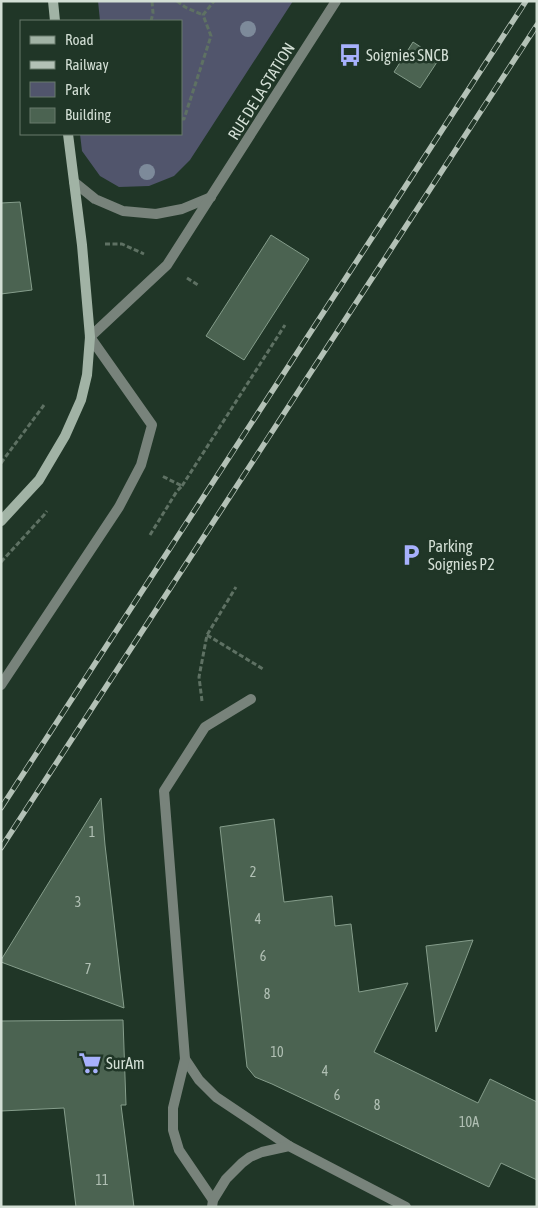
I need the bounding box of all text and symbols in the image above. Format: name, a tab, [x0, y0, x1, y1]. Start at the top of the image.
legend	[20, 20, 182, 135]
text: Road	[65, 31, 94, 48]
street label: RUE DE LA STATION	[224, 39, 298, 143]
bus stop icon: Soignies SNCB	[337, 42, 363, 68]
place label: Soignies SNCB	[366, 46, 449, 65]
text: Railway	[65, 56, 109, 73]
text: Park	[65, 81, 90, 98]
text: Building	[65, 106, 111, 123]
place label: Parking Soignies P2	[428, 537, 495, 574]
parking icon: Parking Soignies P2	[398, 542, 424, 568]
house number: 1	[89, 824, 95, 840]
house number: 2	[250, 864, 256, 880]
house number: 3	[75, 894, 81, 910]
house number: 4	[255, 911, 262, 927]
house number: 6	[260, 948, 267, 964]
house number: 7	[85, 961, 91, 977]
house number: 8	[264, 986, 271, 1002]
house number: 10	[270, 1044, 284, 1060]
supermarket icon: SurAm	[77, 1050, 103, 1076]
place label: SurAm	[106, 1054, 145, 1072]
house number: 4	[322, 1063, 329, 1079]
house number: 6	[334, 1087, 341, 1103]
house number: 8	[374, 1097, 381, 1113]
house number: 10A	[459, 1114, 479, 1130]
house number: 11	[95, 1172, 109, 1188]

